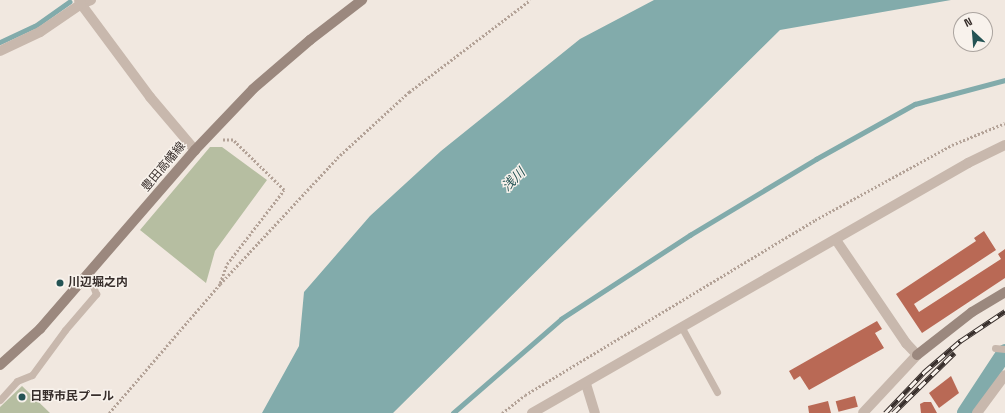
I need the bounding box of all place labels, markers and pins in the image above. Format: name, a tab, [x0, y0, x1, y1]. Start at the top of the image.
place label: 川辺堀之内	[68, 276, 128, 290]
marker: 川辺堀之内	[55, 278, 65, 288]
place label: 日野市民プール	[30, 390, 114, 404]
marker: 日野市民プール	[17, 392, 27, 402]

